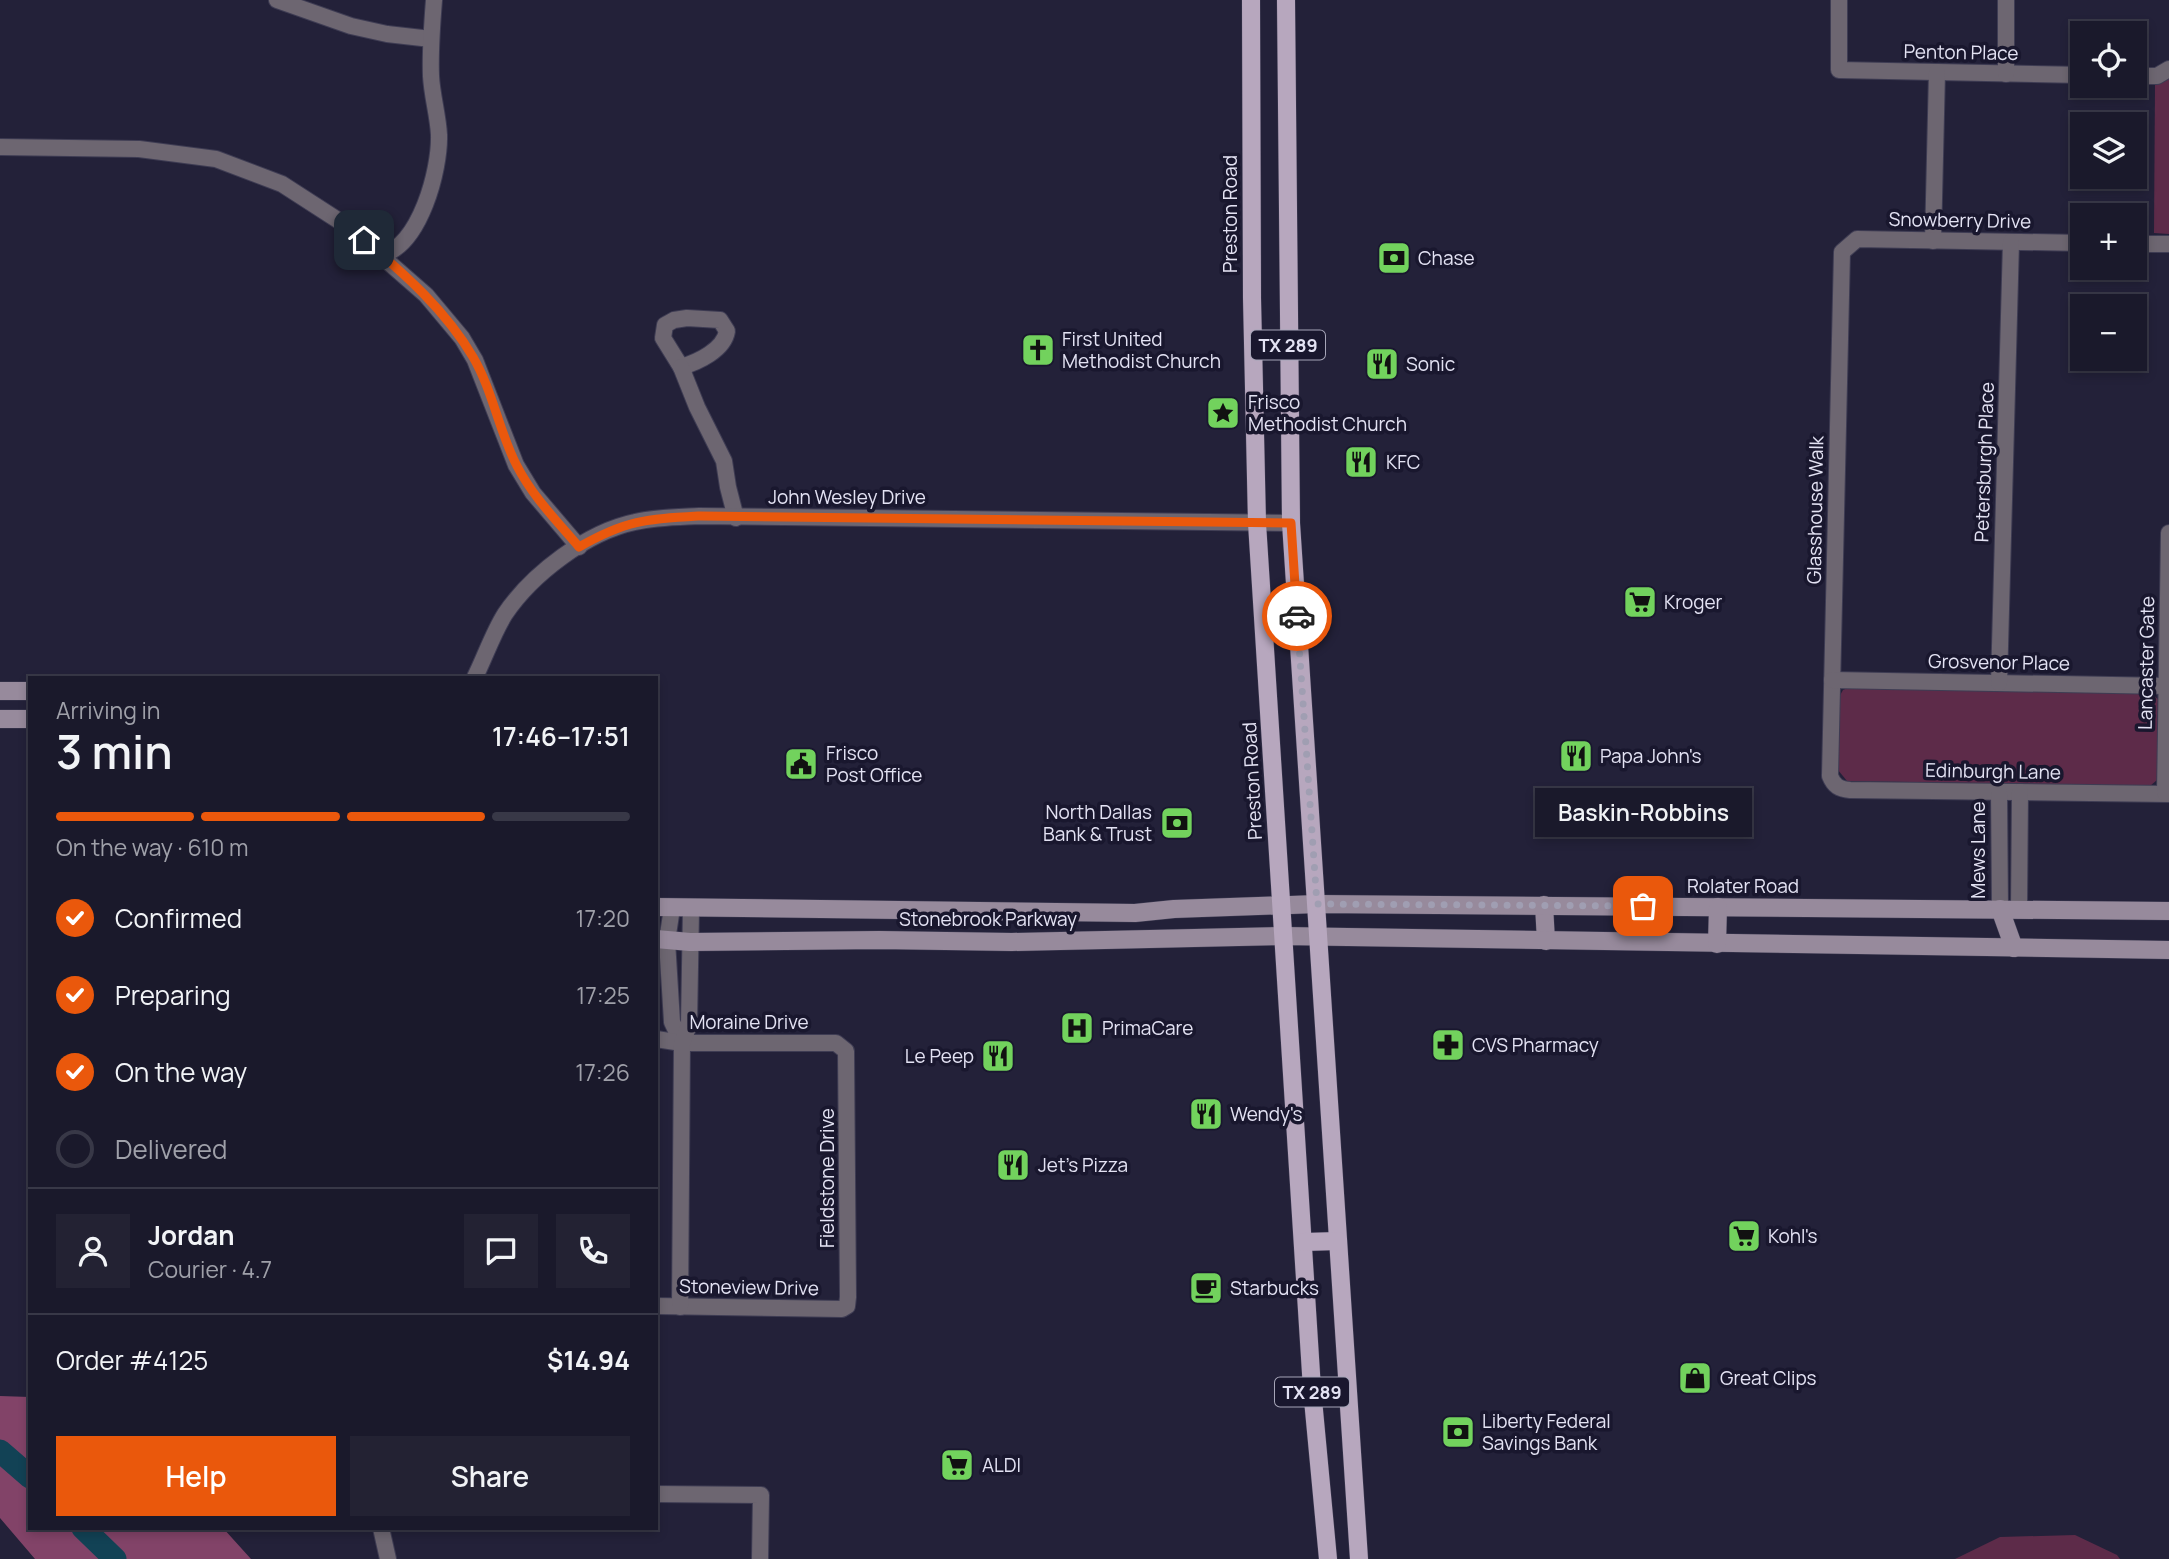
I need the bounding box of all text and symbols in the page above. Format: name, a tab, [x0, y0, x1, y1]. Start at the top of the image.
map controls	[2070, 21, 2147, 371]
button: locate	[2070, 21, 2147, 98]
street label: Penton Place	[1903, 38, 2019, 66]
button: layers	[2070, 112, 2147, 189]
street label: Preston Road	[1217, 155, 1243, 273]
button: +	[2070, 203, 2147, 280]
street label: Snowberry Drive	[1889, 206, 2031, 234]
pin	[334, 210, 394, 270]
icon: home	[345, 221, 383, 259]
bank icon: Chase	[1375, 239, 1413, 277]
place label: Chase	[1418, 245, 1475, 271]
button: −	[2070, 294, 2147, 371]
place label: First United Methodist Church	[1062, 326, 1221, 374]
road number: TX 289	[1251, 330, 1325, 360]
church icon: First United Methodist Church	[1019, 331, 1057, 369]
restaurant icon: Sonic	[1363, 345, 1401, 383]
place label: Sonic	[1406, 351, 1455, 377]
street label: Petersburgh Place	[1968, 381, 2000, 543]
place label: Frisco Methodist Church	[1248, 389, 1407, 437]
place icon: Frisco Methodist Church	[1204, 394, 1242, 432]
street label: Glasshouse Walk	[1801, 435, 1829, 584]
restaurant icon: KFC	[1342, 443, 1380, 481]
place label: KFC	[1386, 449, 1420, 475]
street label: John Wesley Drive	[768, 484, 926, 510]
courier	[1262, 581, 1332, 651]
supermarket icon: Kroger	[1621, 583, 1659, 621]
place label: Kroger	[1664, 589, 1723, 615]
street label: Lancaster Gate	[2132, 596, 2160, 730]
icon: car	[1278, 597, 1316, 635]
street label: Grosvenor Place	[1928, 648, 2070, 676]
text: Arriving in	[56, 694, 161, 726]
text: 17:46–17:51	[492, 718, 630, 754]
text: 3 min	[56, 720, 173, 783]
street label: Preston Road	[1236, 721, 1268, 841]
restaurant icon: Papa John's	[1557, 737, 1595, 775]
place label: Frisco Post Office	[826, 740, 922, 788]
place label: Papa John's	[1600, 743, 1702, 769]
public building icon: Frisco Post Office	[782, 745, 820, 783]
street label: Edinburgh Lane	[1925, 757, 2061, 785]
callout: Baskin-Robbins	[1534, 787, 1752, 836]
text: Baskin-Robbins	[1558, 796, 1729, 828]
place label: North Dallas Bank & Trust	[1043, 799, 1152, 847]
street label: Mews Lane	[1965, 801, 1991, 899]
bank icon: North Dallas Bank & Trust	[1158, 804, 1196, 842]
text: On the way · 610 m	[56, 831, 248, 863]
street label: Rolater Road	[1687, 873, 1799, 899]
pin	[1613, 876, 1673, 936]
icon: bag	[1624, 887, 1662, 925]
icon: check	[56, 899, 94, 937]
text: Confirmed	[115, 900, 242, 936]
text: 17:20	[575, 902, 630, 934]
street label: Stonebrook Parkway	[899, 906, 1077, 932]
icon: check	[56, 976, 94, 1014]
text: Preparing	[115, 977, 231, 1013]
text: 17:25	[576, 979, 630, 1011]
street label: Moraine Drive	[689, 1009, 809, 1035]
hospital icon: PrimaCare	[1058, 1009, 1096, 1047]
place label: PrimaCare	[1102, 1015, 1193, 1041]
pharmacy icon: CVS Pharmacy	[1429, 1026, 1467, 1064]
place label: CVS Pharmacy	[1472, 1032, 1599, 1058]
restaurant icon: Le Peep	[979, 1037, 1017, 1075]
place label: Le Peep	[905, 1043, 974, 1069]
icon: check	[56, 1053, 94, 1091]
text: On the way	[115, 1054, 247, 1090]
text: 17:26	[575, 1056, 630, 1088]
restaurant icon: Wendy's	[1187, 1095, 1225, 1133]
place label: Wendy's	[1230, 1101, 1302, 1127]
street label: Fieldstone Drive	[814, 1108, 840, 1248]
text: Delivered	[115, 1131, 227, 1167]
restaurant icon: Jet's Pizza	[994, 1146, 1032, 1184]
place label: Jet's Pizza	[1038, 1152, 1128, 1178]
button: person	[56, 1214, 130, 1288]
button: chat	[464, 1214, 538, 1288]
button: phone	[556, 1214, 630, 1288]
text: Jordan	[148, 1217, 234, 1253]
supermarket icon: Kohl's	[1725, 1217, 1763, 1255]
place label: Kohl's	[1768, 1223, 1817, 1249]
text: Courier · 4.7	[148, 1253, 272, 1285]
cafe icon: Starbucks	[1187, 1269, 1225, 1307]
street label: Stoneview Drive	[679, 1273, 819, 1301]
place label: Starbucks	[1230, 1275, 1319, 1301]
text: Order #4125	[56, 1342, 208, 1378]
text: $14.94	[547, 1342, 630, 1378]
shop icon: Great Clips	[1676, 1359, 1714, 1397]
place label: Great Clips	[1720, 1365, 1817, 1391]
road number: TX 289	[1275, 1378, 1349, 1406]
place label: Liberty Federal Savings Bank	[1482, 1408, 1611, 1456]
bank icon: Liberty Federal Savings Bank	[1439, 1413, 1477, 1451]
button: Help	[56, 1436, 336, 1516]
button: Share	[350, 1436, 630, 1516]
supermarket icon: ALDI	[938, 1446, 976, 1484]
place label: ALDI	[982, 1452, 1021, 1478]

